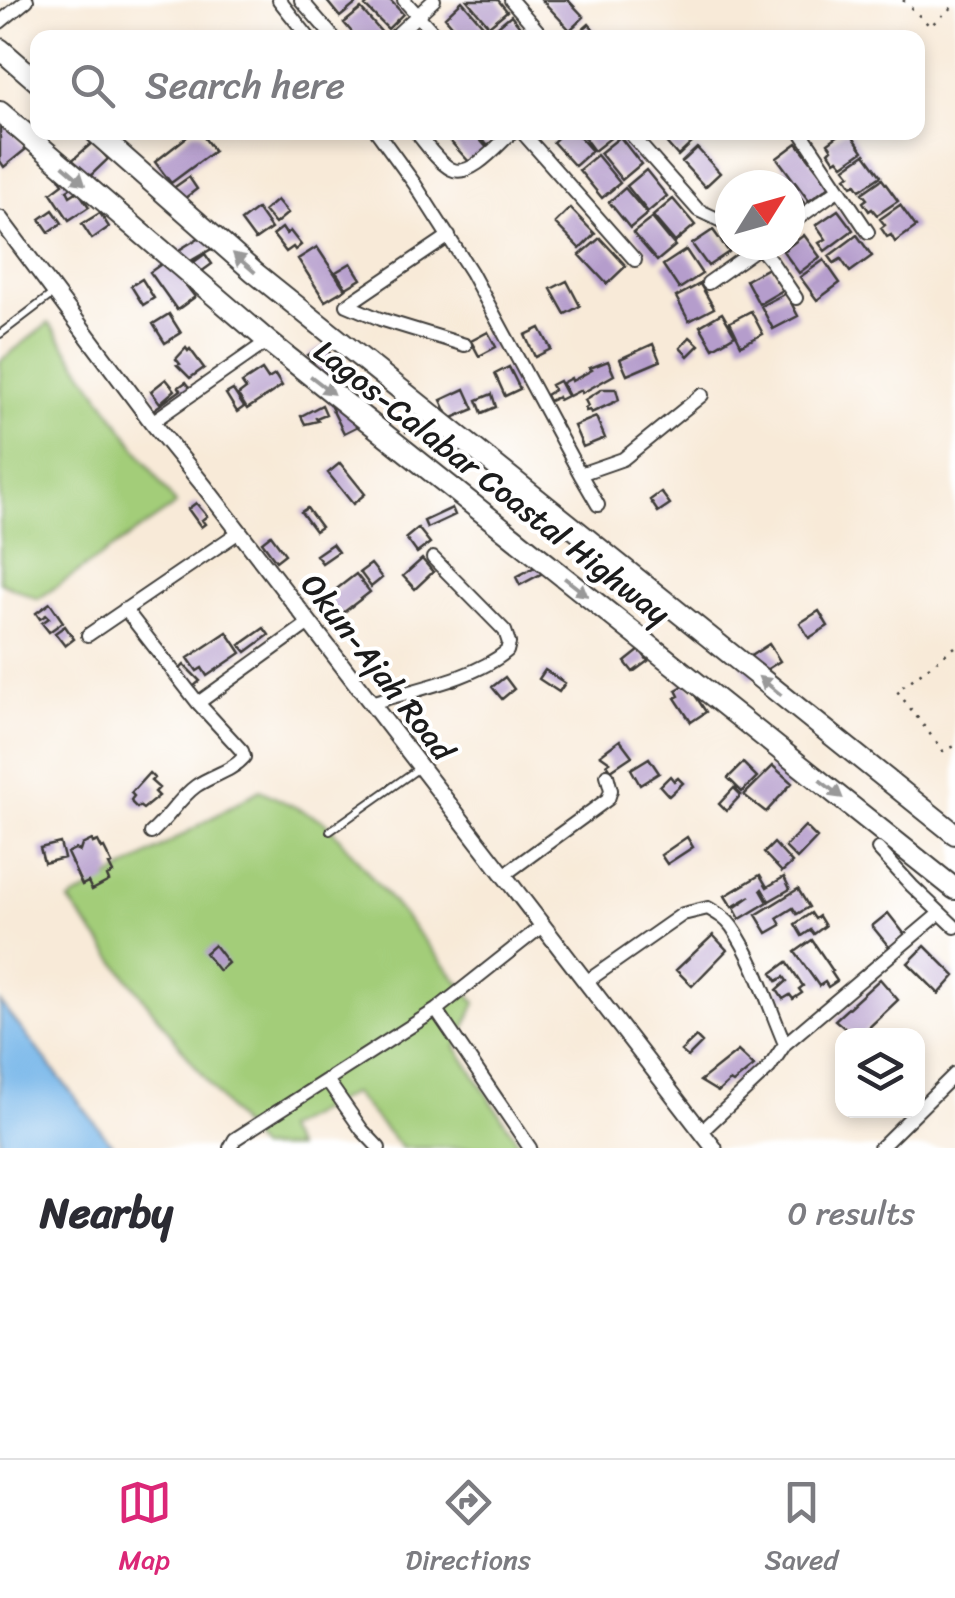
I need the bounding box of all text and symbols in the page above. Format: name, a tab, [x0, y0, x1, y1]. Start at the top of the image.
search box	[30, 30, 925, 140]
text: Search here	[145, 52, 345, 119]
icon: search	[65, 58, 120, 113]
one-way arrow	[61, 164, 86, 186]
north arrow	[715, 170, 805, 260]
one-way arrow	[231, 252, 256, 274]
street label: Lagos-Calabar Coastal Highway	[301, 324, 683, 641]
one-way arrow	[309, 374, 335, 395]
street label: Okun-Ajah Road	[285, 561, 471, 776]
one-way arrow	[564, 576, 589, 597]
one-way arrow	[757, 676, 782, 697]
one-way arrow	[818, 779, 844, 799]
map controls	[835, 1028, 925, 1118]
button: layers	[835, 1028, 925, 1118]
text: Nearby	[40, 1176, 173, 1250]
text: 0 results	[787, 1185, 915, 1242]
tab: Map	[117, 1475, 172, 1584]
tab: Directions	[405, 1475, 531, 1584]
tab: Saved	[764, 1475, 838, 1584]

